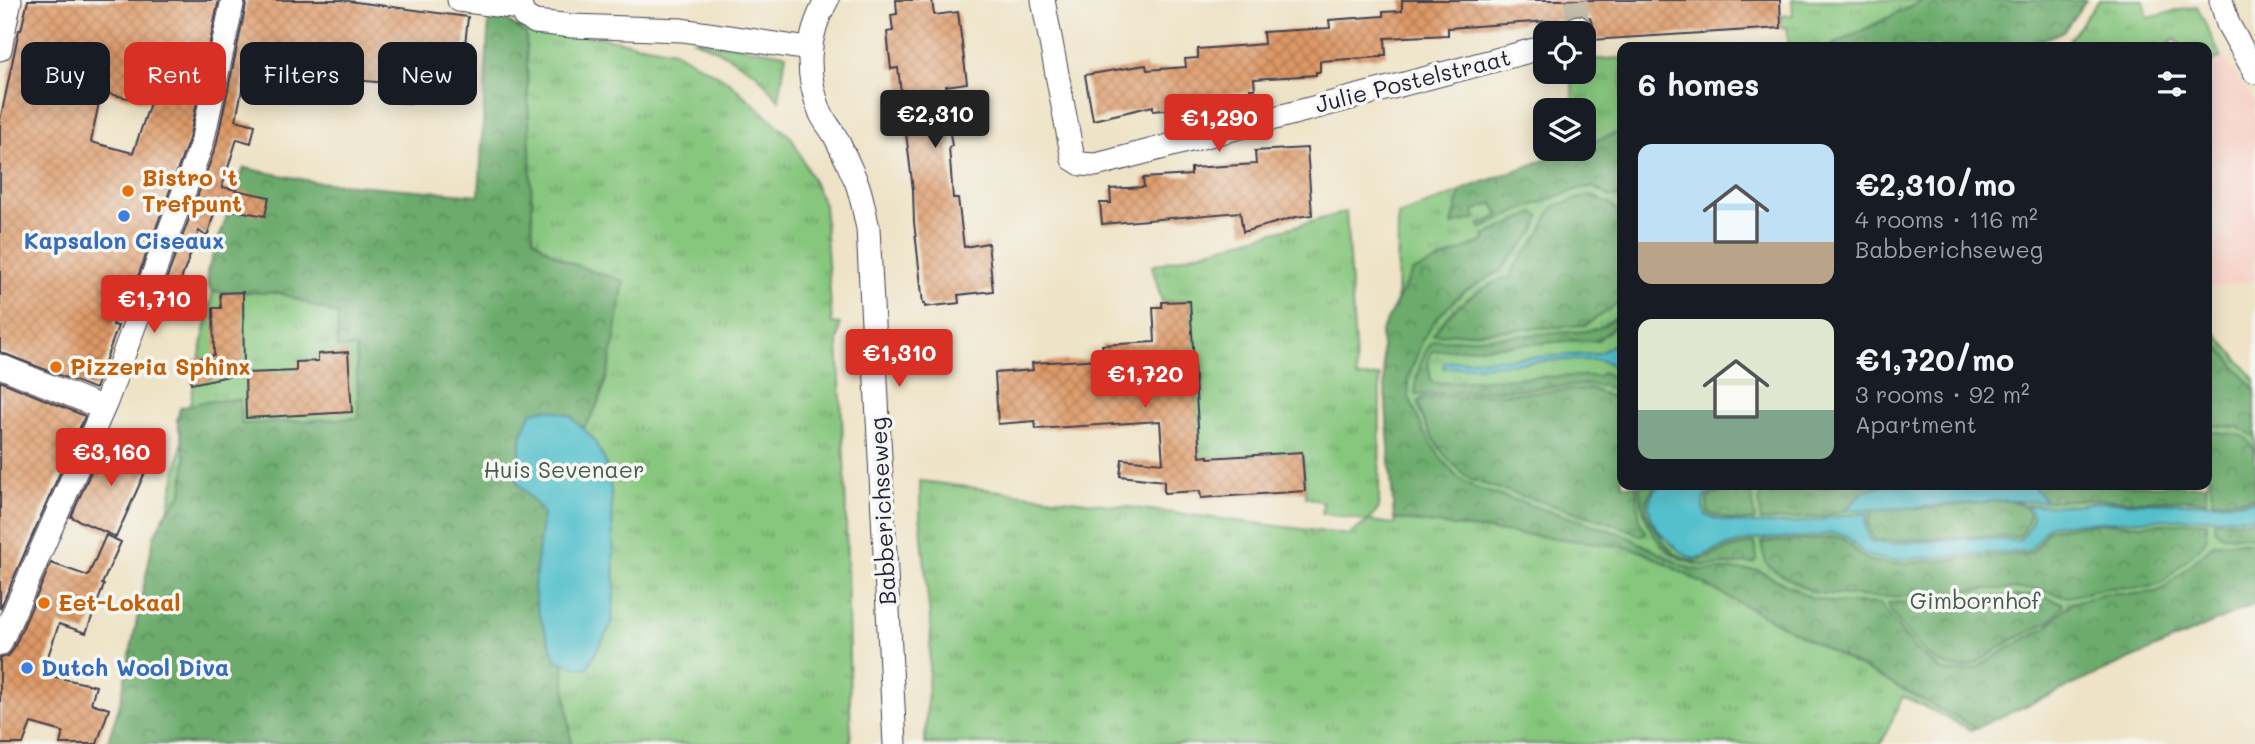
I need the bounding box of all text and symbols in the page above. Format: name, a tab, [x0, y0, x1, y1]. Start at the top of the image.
map controls	[1533, 21, 1596, 161]
button: locate	[1533, 21, 1596, 84]
street label: Julie Postelstraat	[1312, 41, 1514, 119]
chip: Buy	[21, 42, 110, 105]
chip: Rent	[124, 42, 226, 105]
chip: Filters	[240, 42, 364, 105]
chip: New	[378, 42, 477, 105]
text: 6 homes	[1638, 64, 1759, 104]
icon: filters	[2153, 65, 2191, 103]
pin: €2,310	[878, 90, 992, 150]
pin: €1,290	[1162, 94, 1276, 154]
text: €2,310	[896, 98, 974, 128]
button: layers	[1533, 98, 1596, 161]
text: €1,290	[1180, 102, 1258, 132]
place label: Bistro 't Trefpunt	[142, 162, 242, 218]
text: €2,310/mo	[1855, 164, 2015, 204]
icon: home	[1694, 172, 1778, 256]
marker: Bistro 't Trefpunt	[120, 183, 136, 199]
text: 4 rooms · 116 m²	[1855, 204, 2038, 234]
marker: Kapsalon Ciseaux	[116, 208, 132, 224]
place label: Kapsalon Ciseaux	[24, 225, 224, 255]
text: Babberichseweg	[1855, 234, 2043, 264]
pin: €1,710	[97, 276, 211, 335]
text: €1,710	[117, 283, 191, 313]
pin: €1,310	[842, 330, 956, 389]
text: €1,310	[862, 337, 936, 367]
text: €1,720/mo	[1855, 339, 2014, 379]
icon: home	[1694, 347, 1778, 431]
pin: €1,720	[1088, 350, 1202, 410]
place label: Pizzeria Sphinx	[70, 351, 251, 381]
text: €1,720	[1107, 358, 1183, 388]
marker: Pizzeria Sphinx	[48, 359, 64, 375]
text: 3 rooms · 92 m²	[1855, 379, 2030, 409]
text: Apartment	[1855, 409, 1977, 439]
street label: Babberichseweg	[862, 416, 902, 606]
pin: €3,160	[54, 428, 168, 488]
text: €3,160	[72, 436, 150, 466]
park label: Huis Sevenaer	[484, 454, 645, 484]
park label: Gimbornhof	[1910, 585, 2041, 615]
place label: Eet-Lokaal	[58, 587, 181, 617]
marker: Eet-Lokaal	[36, 595, 52, 611]
place label: Dutch Wool Diva	[41, 652, 229, 682]
marker: Dutch Wool Diva	[19, 660, 35, 676]

